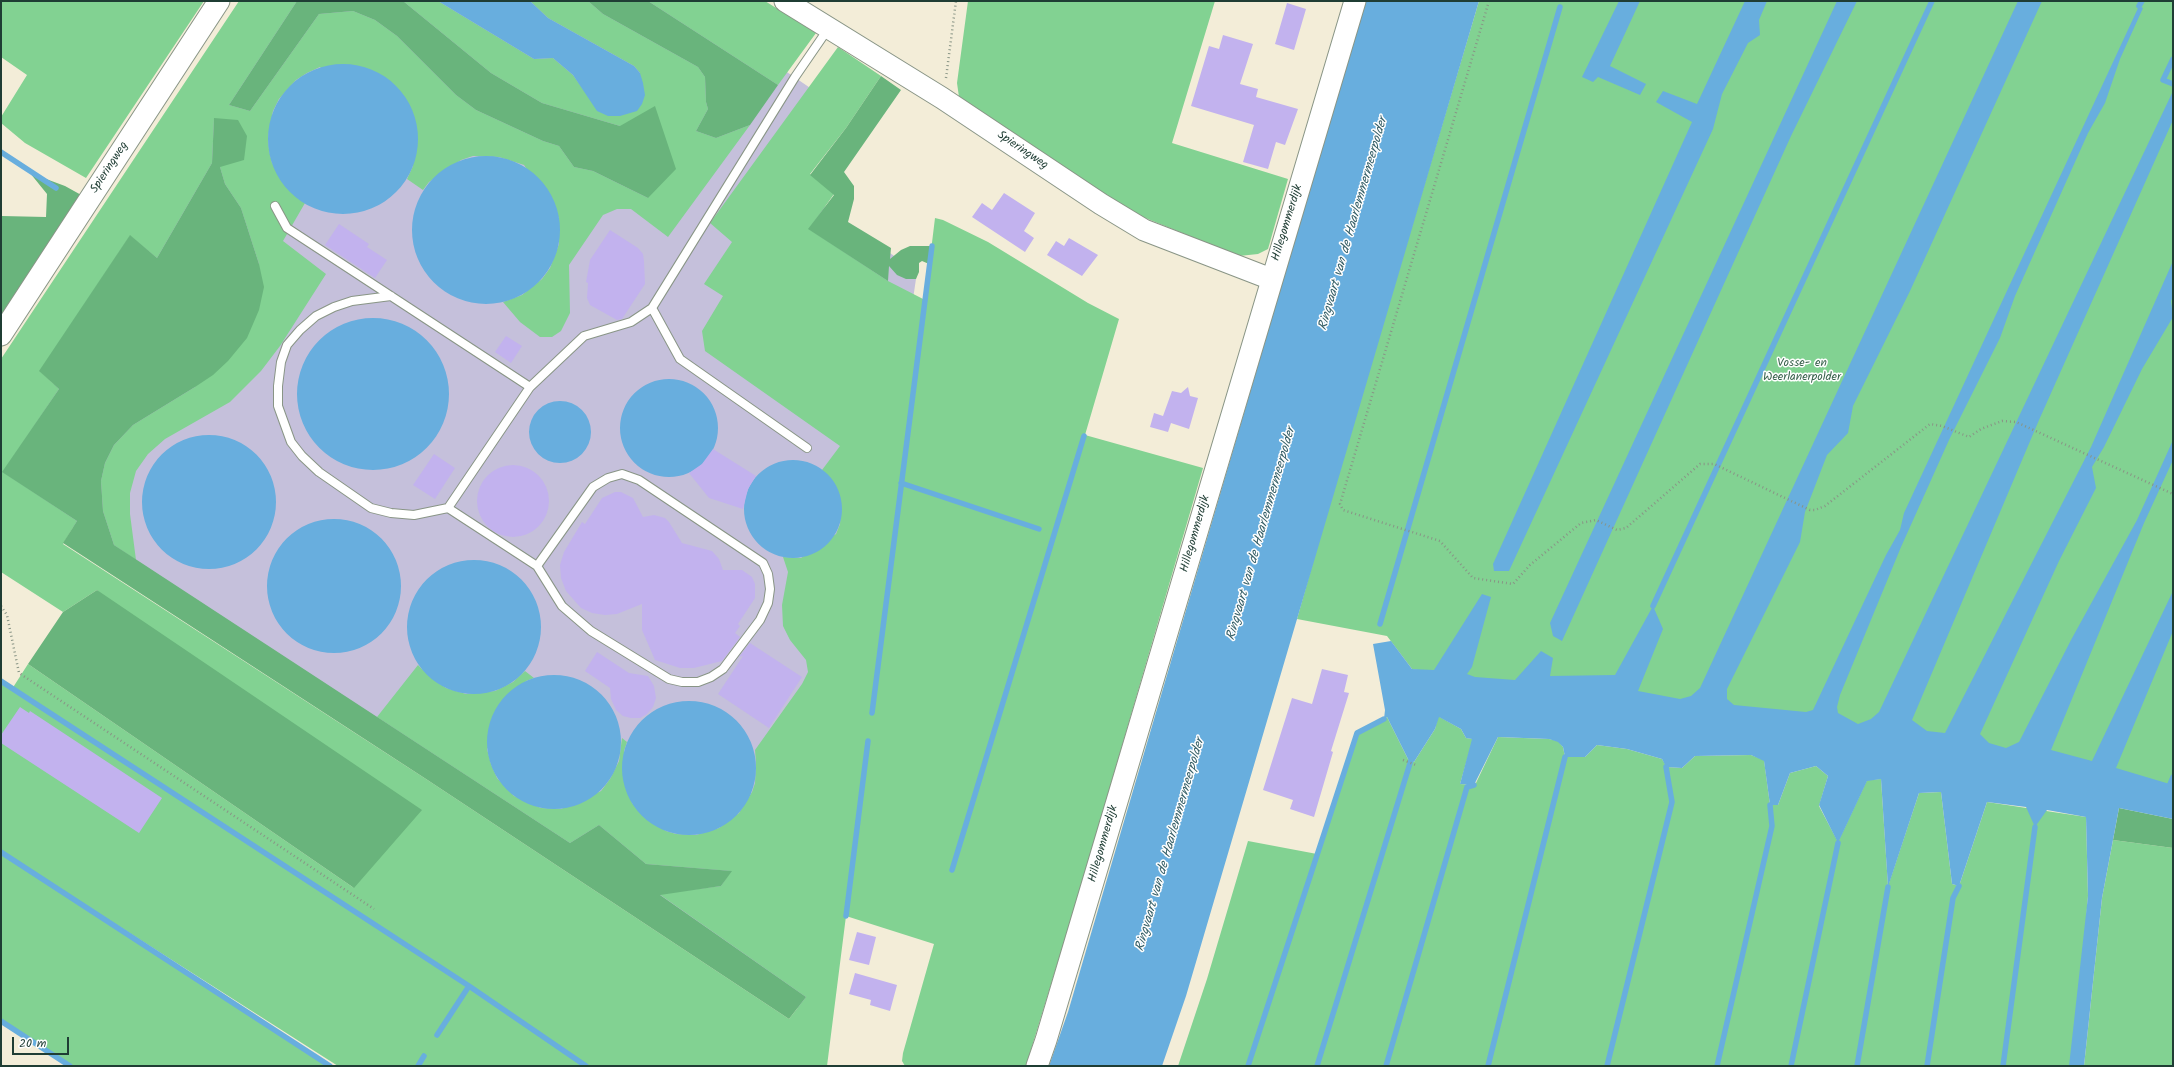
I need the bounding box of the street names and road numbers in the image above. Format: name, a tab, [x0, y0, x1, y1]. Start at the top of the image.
street label: Spieringweg	[994, 129, 1050, 173]
street label: Spieringweg	[88, 140, 132, 196]
street label: Hillegommerdijk	[1270, 183, 1306, 263]
street label: Hillegommerdijk	[1178, 494, 1214, 574]
street label: Hillegommerdijk	[1086, 804, 1122, 884]

